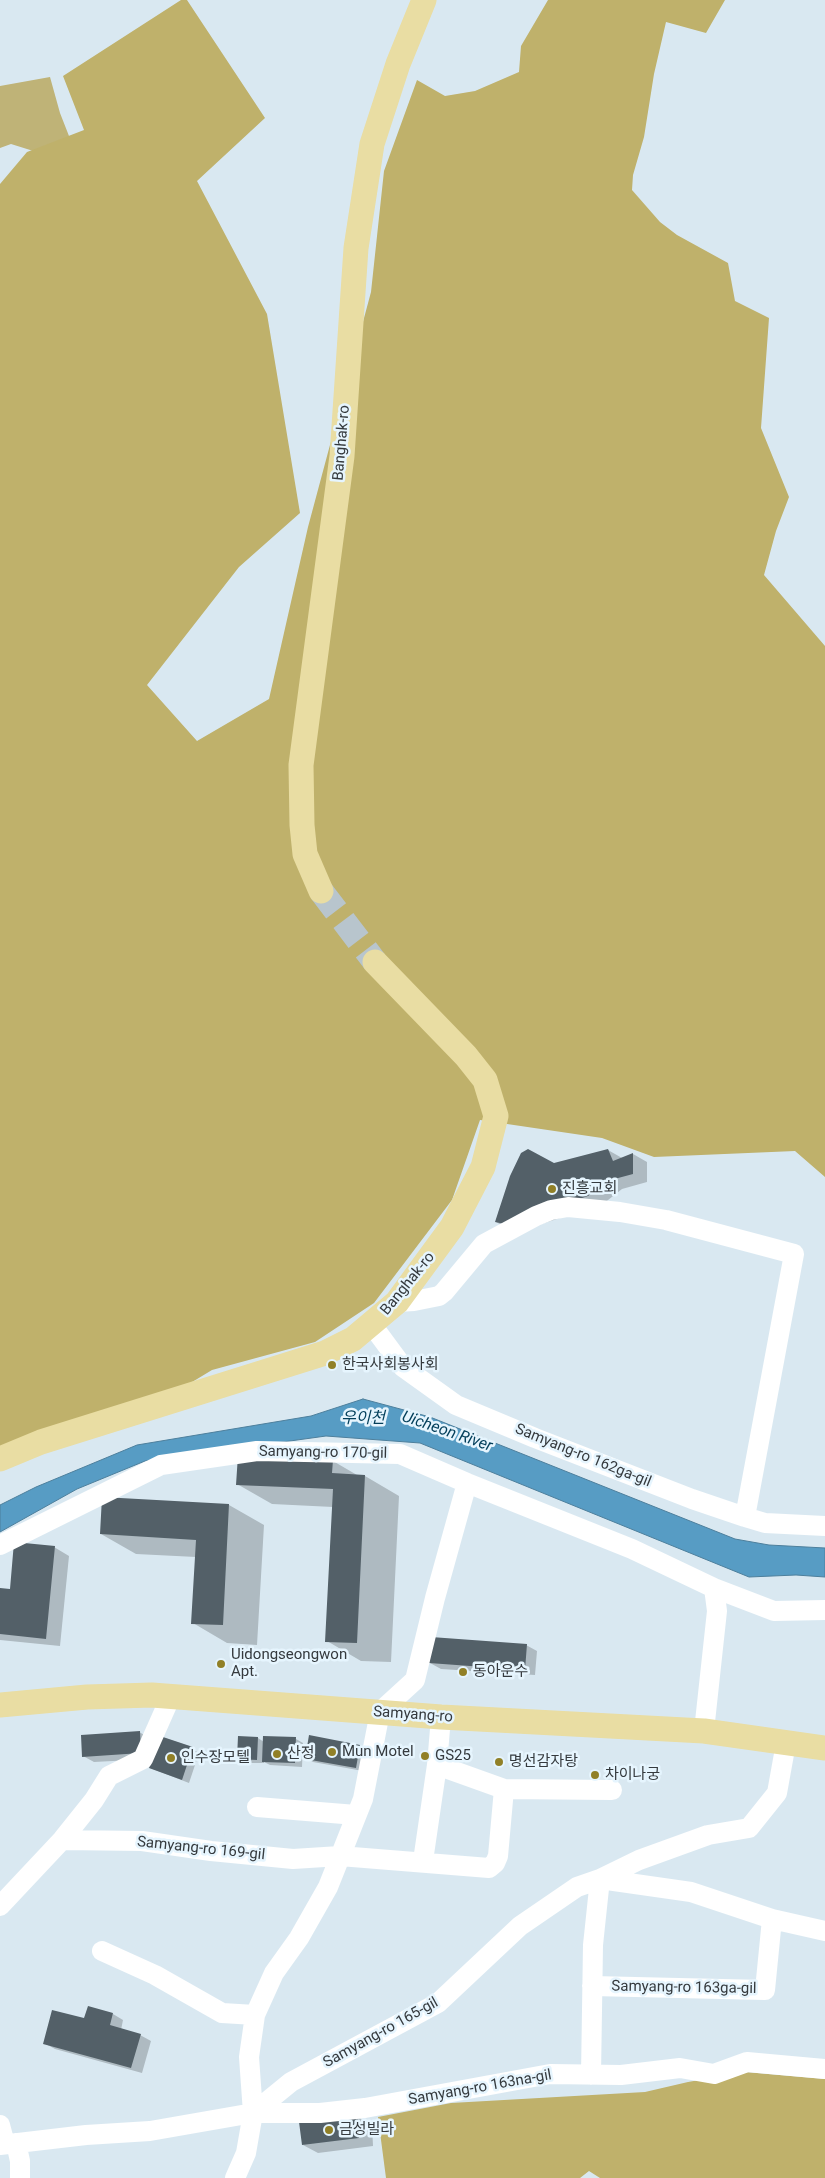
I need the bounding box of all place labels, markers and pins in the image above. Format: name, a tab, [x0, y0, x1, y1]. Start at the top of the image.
place label: 진흥교회	[562, 1180, 617, 1198]
marker: 진흥교회	[546, 1183, 558, 1195]
place label: 한국사회봉사회	[342, 1356, 439, 1374]
marker: 한국사회봉사회	[326, 1359, 338, 1371]
place label: Uidongseongwon Apt.	[231, 1646, 347, 1681]
marker: Uidongseongwon Apt.	[215, 1658, 227, 1670]
place label: 동아운수	[473, 1663, 528, 1681]
marker: 동아운수	[457, 1666, 469, 1678]
place label: Mun Motel	[342, 1743, 414, 1761]
place label: 산정	[287, 1745, 315, 1763]
marker: Mun Motel	[326, 1746, 338, 1758]
place label: GS25	[435, 1747, 471, 1765]
marker: 산정	[271, 1748, 283, 1760]
place label: 인수장모텔	[181, 1749, 250, 1767]
marker: GS25	[419, 1750, 431, 1762]
marker: 인수장모텔	[165, 1752, 177, 1764]
place label: 명선감자탕	[509, 1753, 578, 1771]
marker: 명선감자탕	[493, 1756, 505, 1768]
place label: 차이나궁	[605, 1766, 660, 1784]
marker: 차이나궁	[589, 1769, 601, 1781]
place label: 금성빌라	[339, 2121, 394, 2139]
marker: 금성빌라	[323, 2124, 335, 2136]

